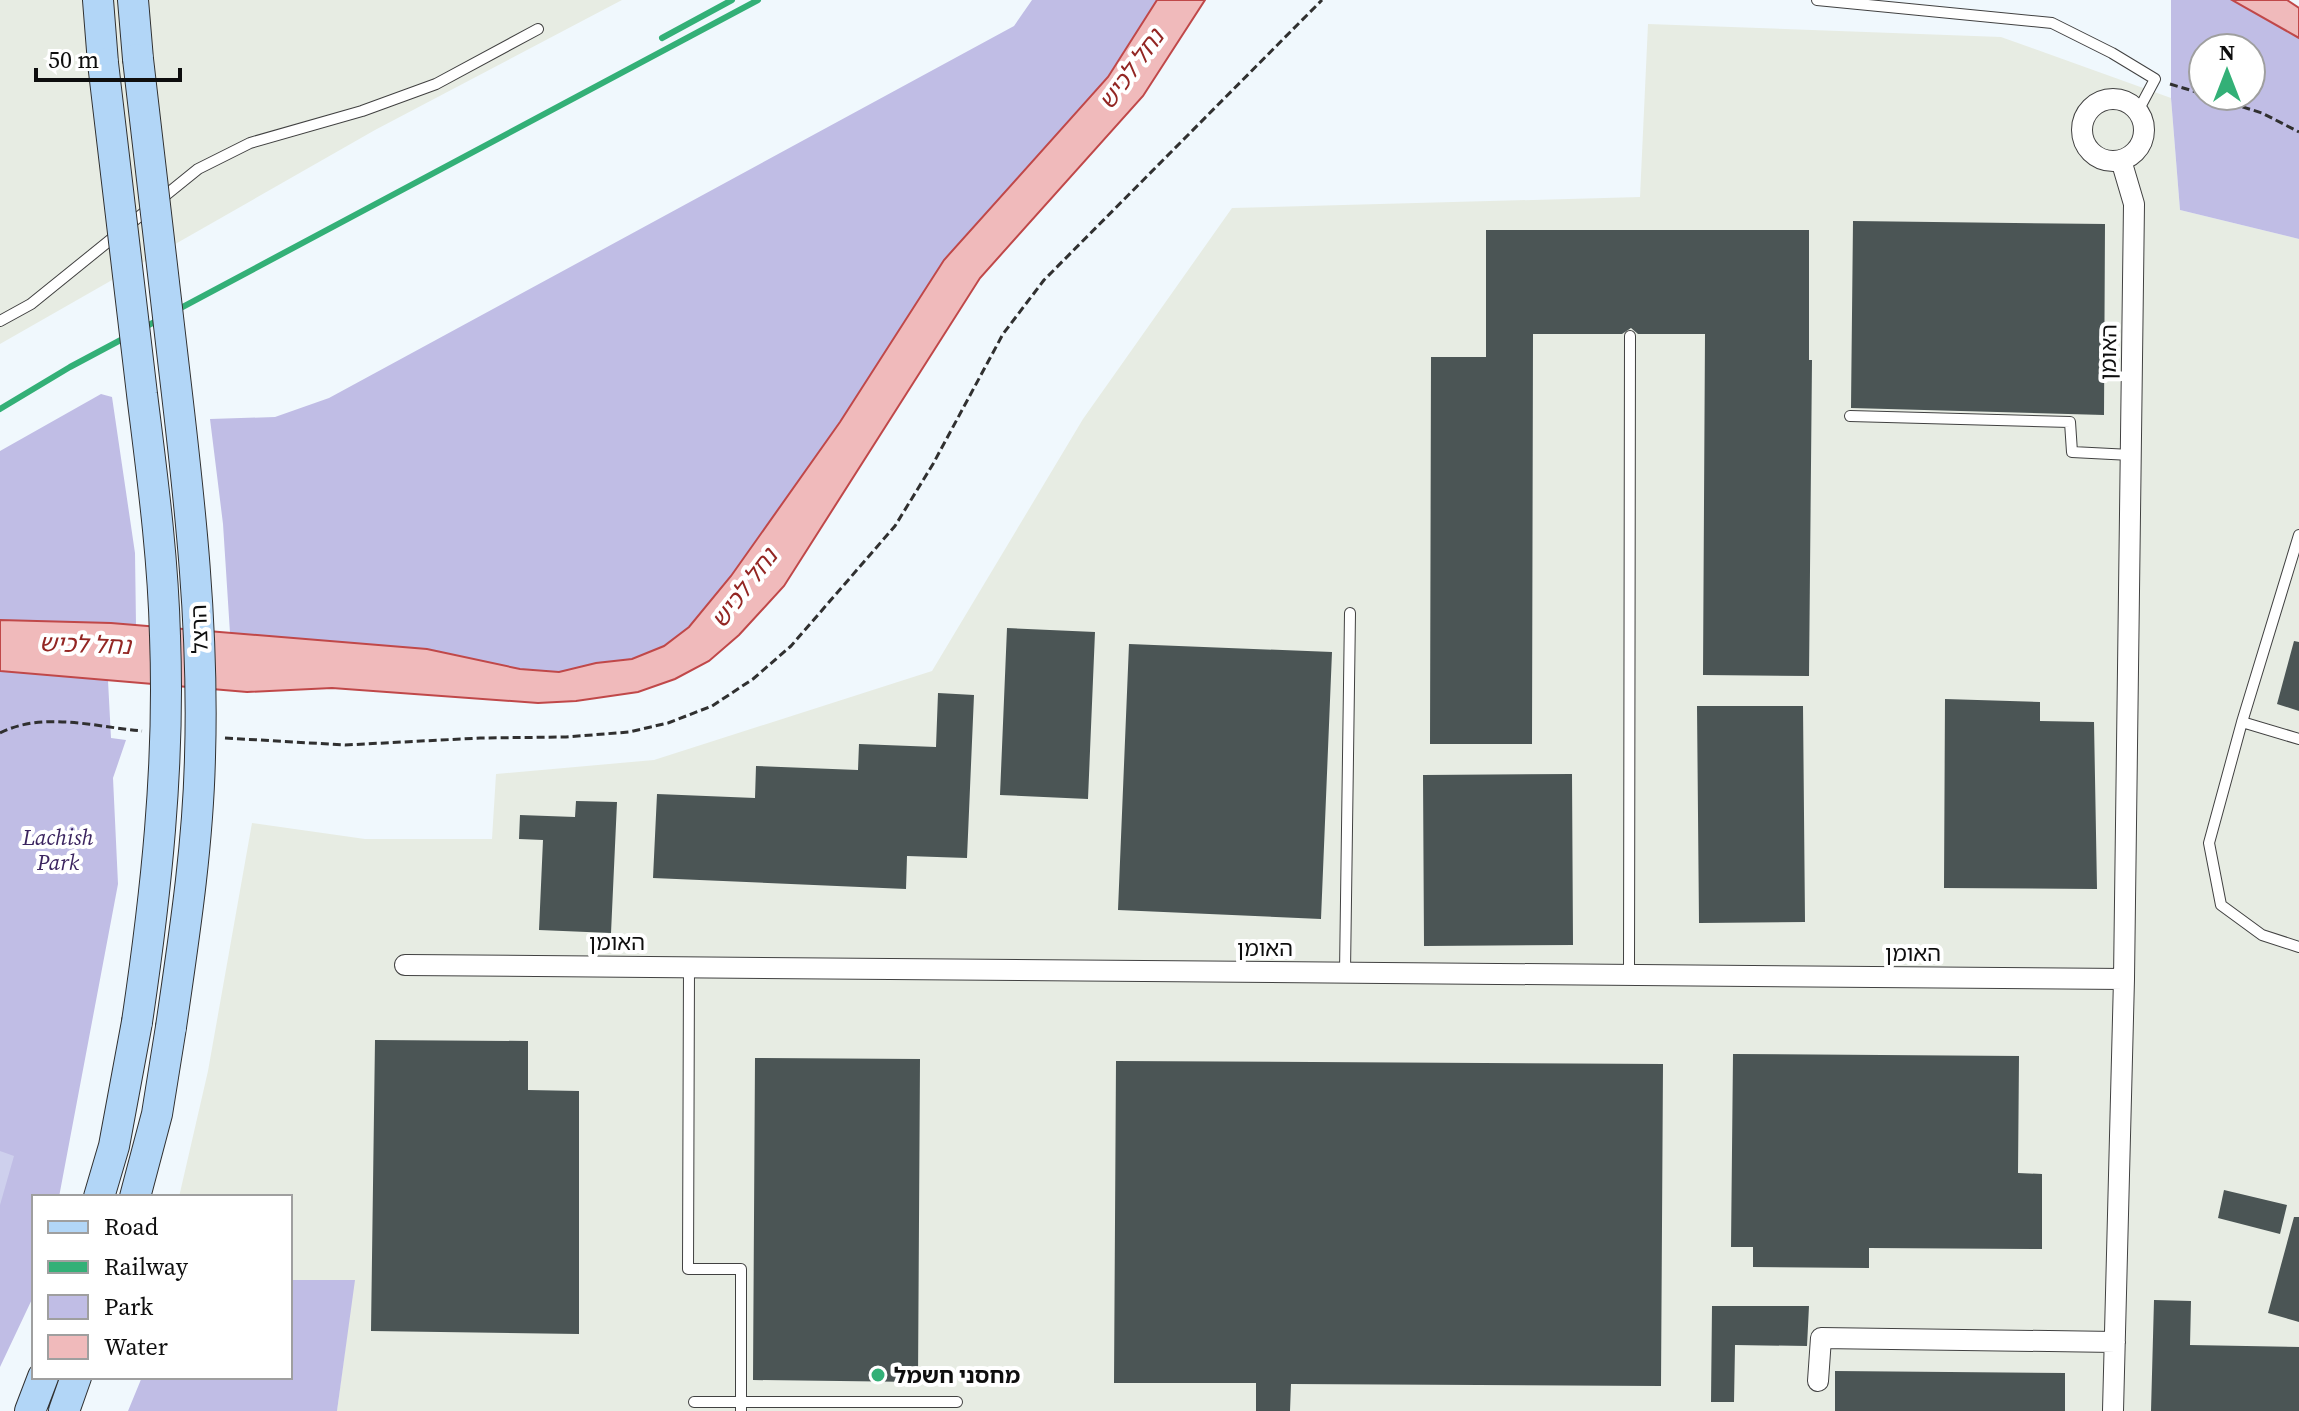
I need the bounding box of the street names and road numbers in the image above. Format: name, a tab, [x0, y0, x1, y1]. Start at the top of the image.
street label: האומן	[2093, 324, 2123, 380]
street label: הרצל	[183, 604, 215, 654]
street label: האומן	[589, 927, 645, 957]
street label: האומן	[1237, 933, 1293, 963]
street label: האומן	[1885, 938, 1941, 968]

